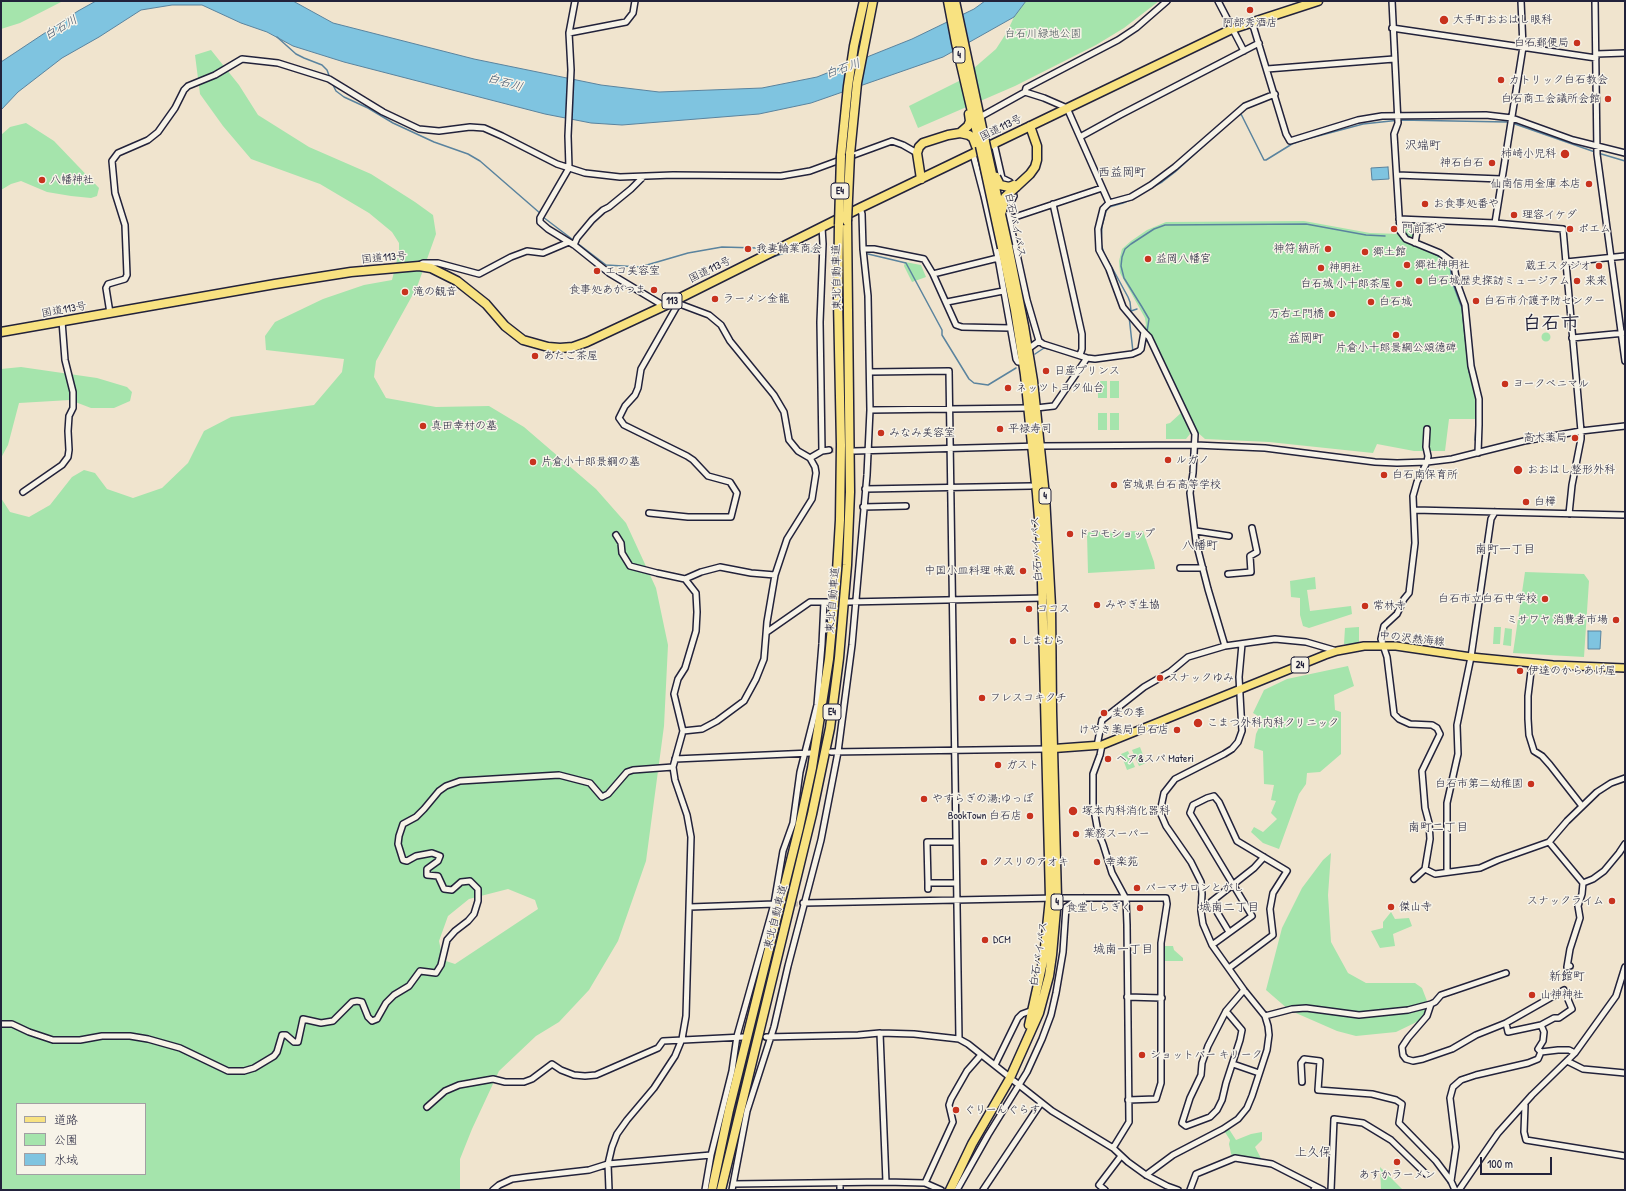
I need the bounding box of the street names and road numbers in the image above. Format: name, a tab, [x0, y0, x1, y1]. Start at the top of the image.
road number: 4	[953, 47, 965, 63]
street label: 国道113号	[977, 112, 1025, 144]
road number: E4	[831, 183, 849, 199]
street label: 白石バイパス	[1002, 191, 1028, 259]
street label: 東北自動車道	[830, 244, 844, 310]
street label: 国道113号	[361, 249, 407, 267]
street label: 国道113号	[686, 254, 734, 286]
road number: 113	[662, 293, 682, 309]
street label: 国道113号	[40, 300, 88, 320]
road number: 4	[1039, 488, 1051, 504]
street label: 白石バイパス	[1029, 516, 1045, 582]
street label: 東北自動車道	[824, 567, 842, 633]
street label: 中の沢熱海線	[1378, 629, 1446, 649]
road number: 24	[1291, 657, 1309, 673]
road number: E4	[823, 704, 841, 720]
street label: 東北自動車道	[762, 883, 790, 951]
road number: 4	[1051, 894, 1063, 910]
street label: 白石バイパス	[1027, 920, 1051, 988]

